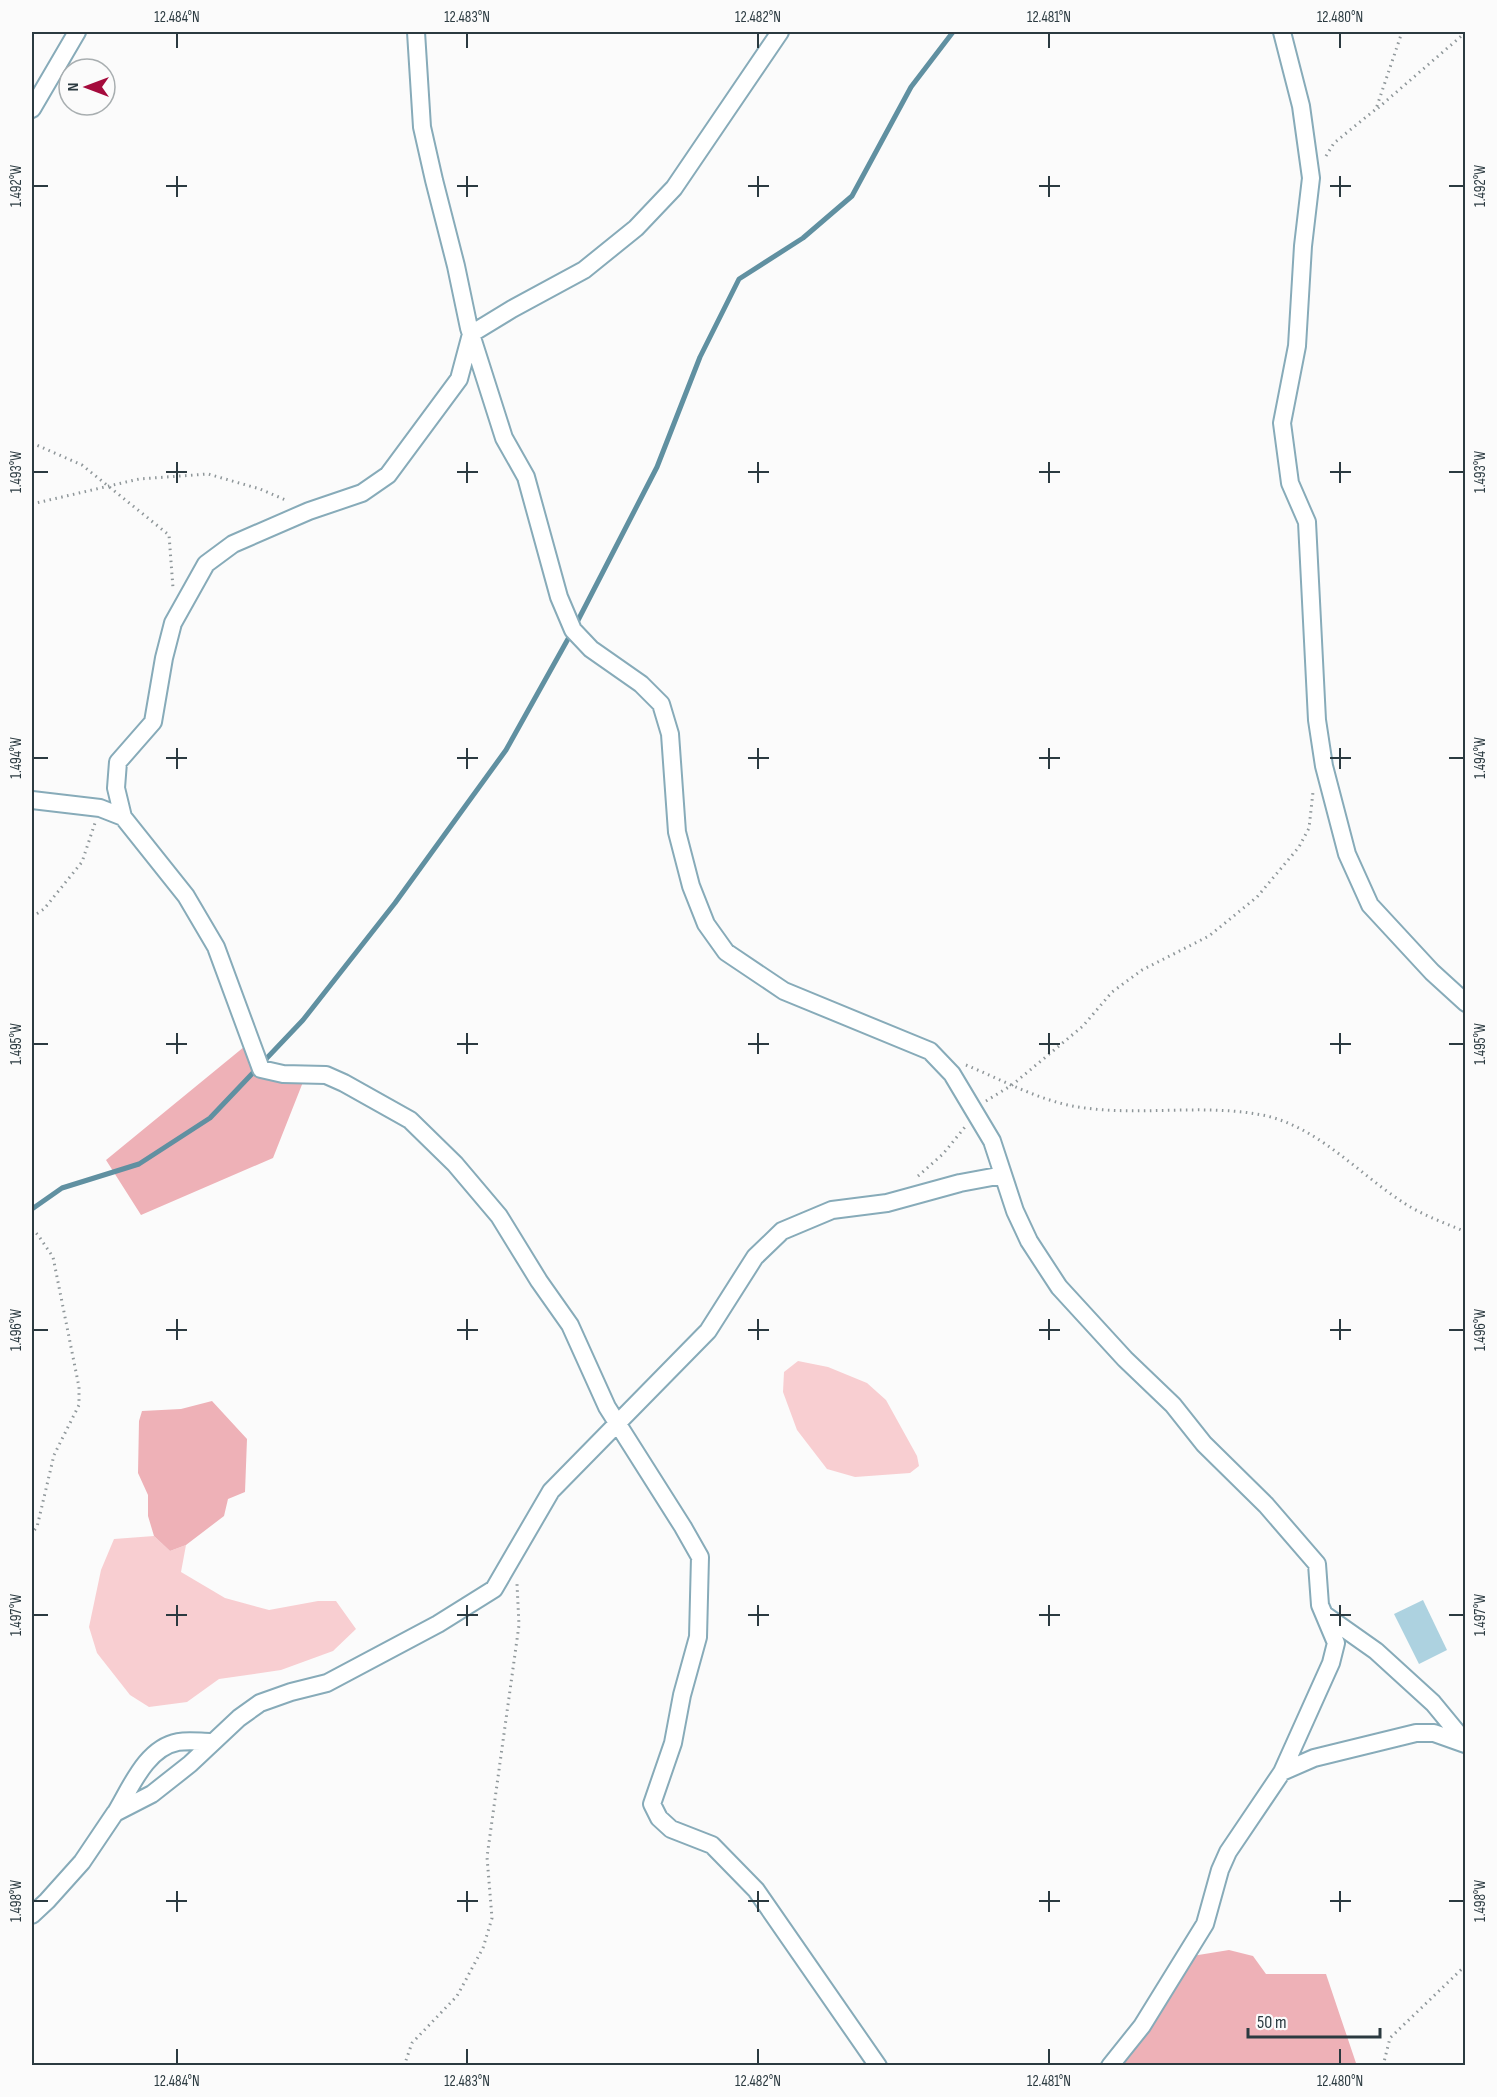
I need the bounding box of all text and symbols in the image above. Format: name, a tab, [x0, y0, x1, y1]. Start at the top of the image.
text: 12.484°N	[154, 8, 200, 27]
text: 12.483°N	[444, 8, 490, 27]
text: 12.482°N	[735, 8, 781, 27]
text: 12.481°N	[1027, 8, 1071, 27]
text: 12.480°N	[1317, 8, 1363, 27]
north arrow	[57, 57, 117, 117]
text: N	[64, 83, 83, 91]
text: 1.492°W	[7, 165, 26, 207]
text: 1.492°W	[1471, 165, 1490, 207]
text: 1.493°W	[7, 451, 26, 493]
text: 1.493°W	[1471, 451, 1490, 493]
text: 1.494°W	[7, 737, 26, 779]
text: 1.494°W	[1471, 737, 1490, 779]
text: 1.495°W	[7, 1023, 26, 1065]
text: 1.495°W	[1471, 1023, 1490, 1065]
text: 1.496°W	[7, 1309, 26, 1351]
text: 1.496°W	[1471, 1309, 1490, 1351]
text: 1.497°W	[7, 1594, 26, 1636]
text: 1.497°W	[1471, 1594, 1490, 1636]
text: 1.498°W	[7, 1880, 26, 1922]
text: 1.498°W	[1471, 1880, 1490, 1922]
scale bar	[1248, 2001, 1380, 2039]
text: 50 m	[1257, 2012, 1287, 2033]
text: 12.484°N	[154, 2072, 200, 2091]
text: 12.483°N	[444, 2072, 490, 2091]
text: 12.482°N	[735, 2072, 781, 2091]
text: 12.481°N	[1027, 2072, 1071, 2091]
text: 12.480°N	[1317, 2072, 1363, 2091]

